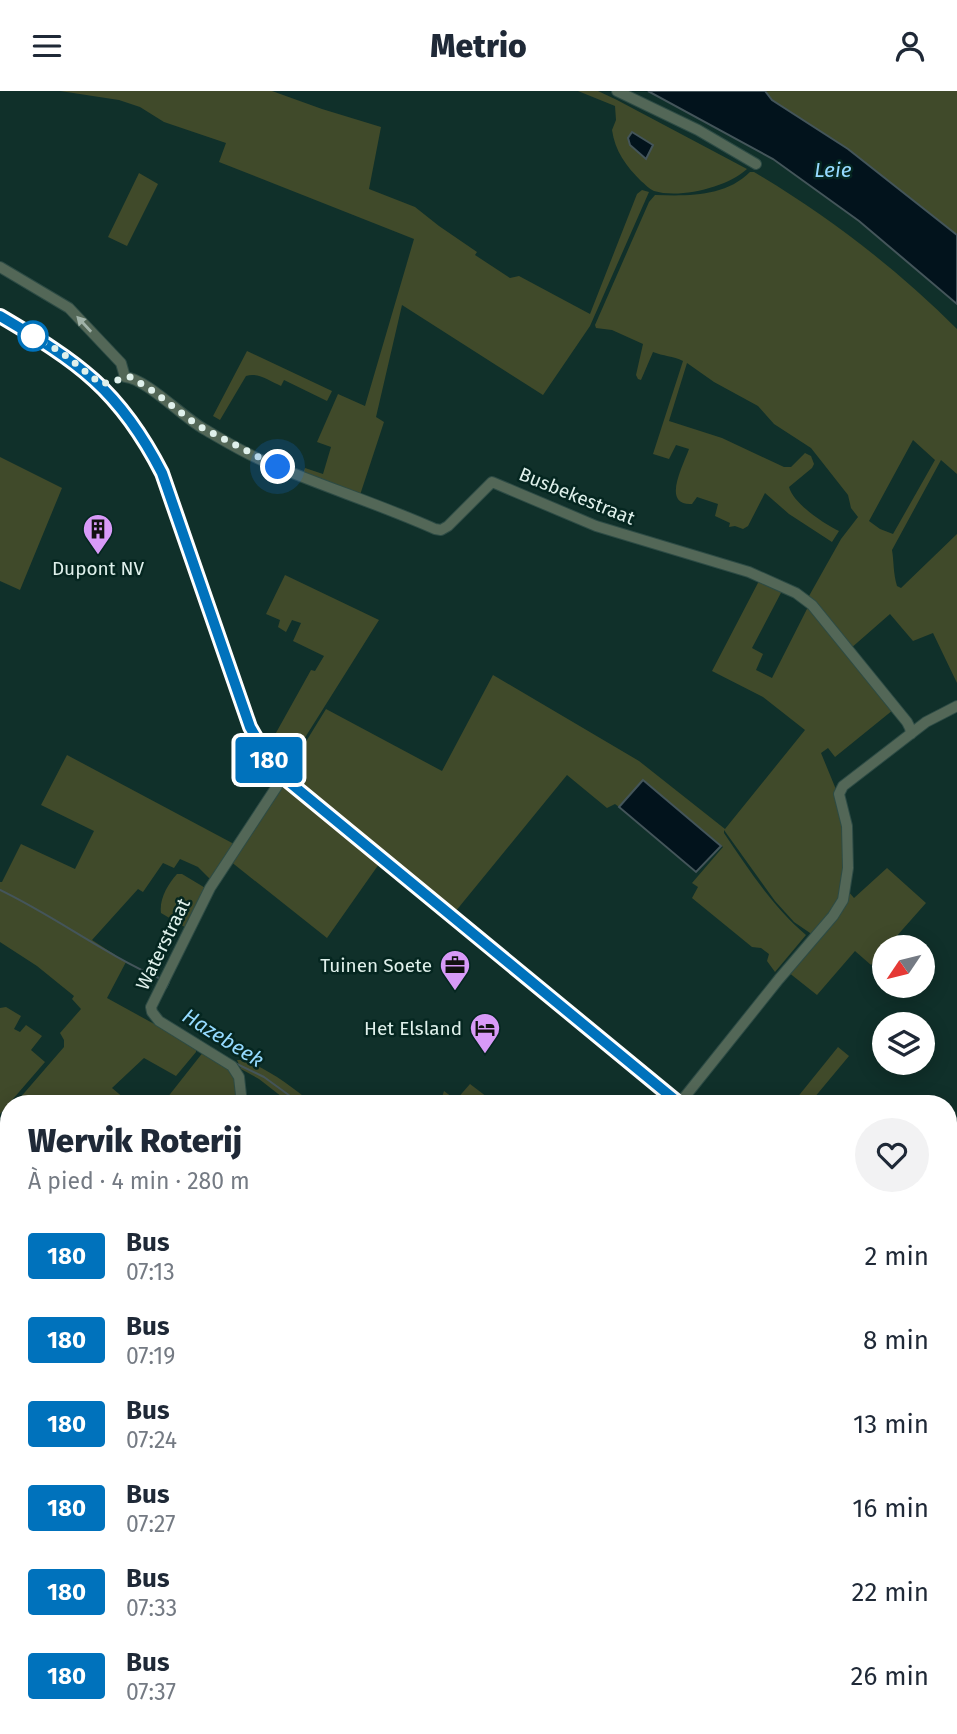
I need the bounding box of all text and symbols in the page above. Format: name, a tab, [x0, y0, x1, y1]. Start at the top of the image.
icon: menu	[28, 27, 66, 65]
text: Metrio	[430, 27, 527, 65]
icon: person	[891, 27, 929, 65]
water label: Leie	[814, 157, 852, 183]
one-way arrow	[76, 315, 92, 333]
unlabelled marker	[18, 321, 48, 351]
your location	[260, 449, 295, 484]
street label: Busbekestraat	[516, 462, 638, 530]
building icon: Dupont NV	[81, 512, 115, 556]
place label: Dupont NV	[52, 557, 145, 580]
line badge: 180	[229, 737, 309, 783]
text: 180	[249, 746, 289, 774]
street label: Waterstraat	[131, 894, 195, 994]
north arrow	[872, 935, 934, 997]
map controls	[872, 935, 935, 1075]
office icon: Tuinen Soete	[438, 948, 472, 992]
place label: Tuinen Soete	[320, 954, 432, 977]
water label: Hazebeek	[177, 1003, 269, 1073]
hotel icon: Het Elsland	[468, 1011, 502, 1055]
button: layers	[872, 1012, 935, 1075]
place label: Het Elsland	[364, 1017, 462, 1040]
button: heart	[855, 1118, 929, 1192]
text: Wervik Roterij	[28, 1121, 242, 1161]
text: À pied · 4 min · 280 m	[28, 1167, 250, 1195]
text: Bus	[126, 1227, 169, 1258]
text: 2 min	[864, 1241, 929, 1272]
text: 180	[47, 1242, 86, 1270]
text: 07:13	[126, 1258, 175, 1286]
text: Bus	[126, 1311, 169, 1342]
text: 8 min	[863, 1325, 929, 1356]
text: 180	[47, 1326, 86, 1354]
text: 07:19	[126, 1342, 175, 1370]
text: Bus	[126, 1395, 169, 1426]
text: 13 min	[853, 1409, 929, 1440]
text: 180	[47, 1410, 86, 1438]
text: 07:24	[126, 1426, 177, 1454]
text: Bus	[126, 1479, 169, 1510]
text: 16 min	[852, 1493, 929, 1524]
text: 180	[47, 1494, 86, 1522]
text: 07:27	[126, 1510, 175, 1538]
text: Bus	[126, 1563, 169, 1594]
text: 22 min	[852, 1577, 929, 1608]
text: 180	[47, 1578, 86, 1606]
text: 07:33	[126, 1594, 177, 1622]
text: Bus	[126, 1647, 169, 1678]
text: 26 min	[851, 1661, 929, 1692]
text: 180	[47, 1662, 86, 1690]
text: 07:37	[126, 1678, 176, 1706]

